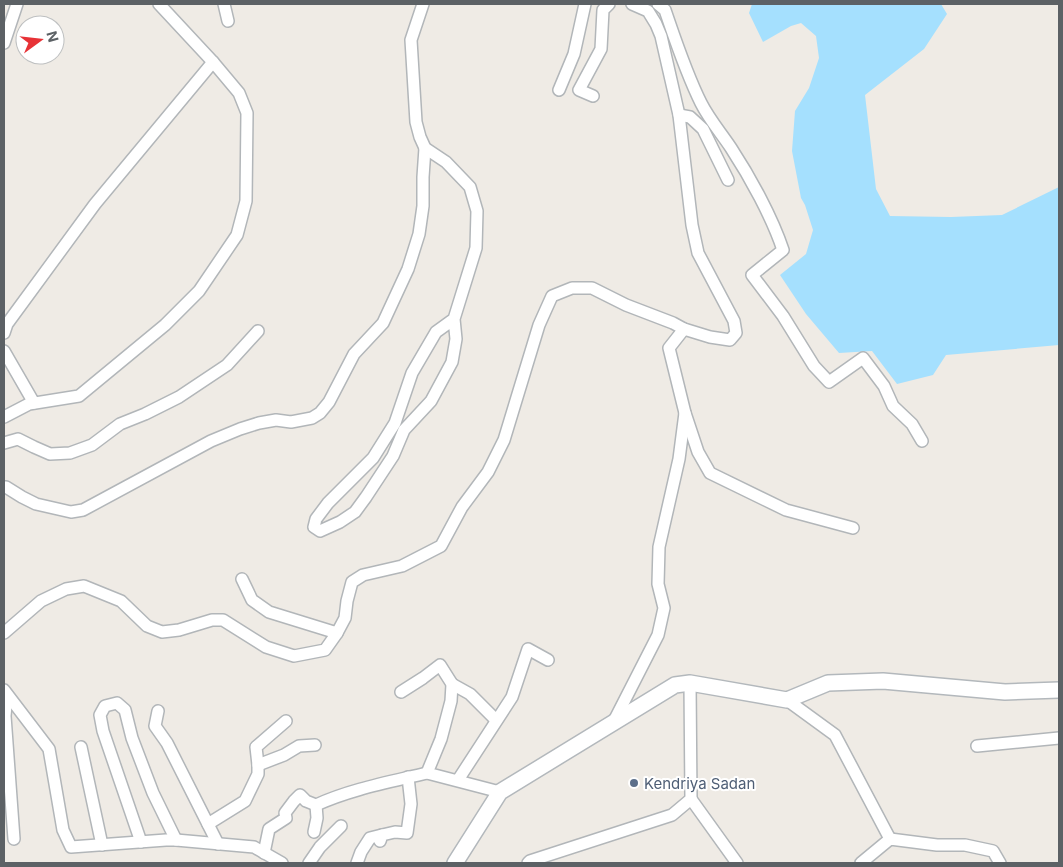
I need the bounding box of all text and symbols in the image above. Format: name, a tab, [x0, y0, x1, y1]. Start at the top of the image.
north arrow	[15, 15, 65, 65]
text: N	[43, 29, 63, 44]
place label: Kendriya Sadan	[644, 774, 755, 793]
marker: Kendriya Sadan	[628, 777, 640, 789]

